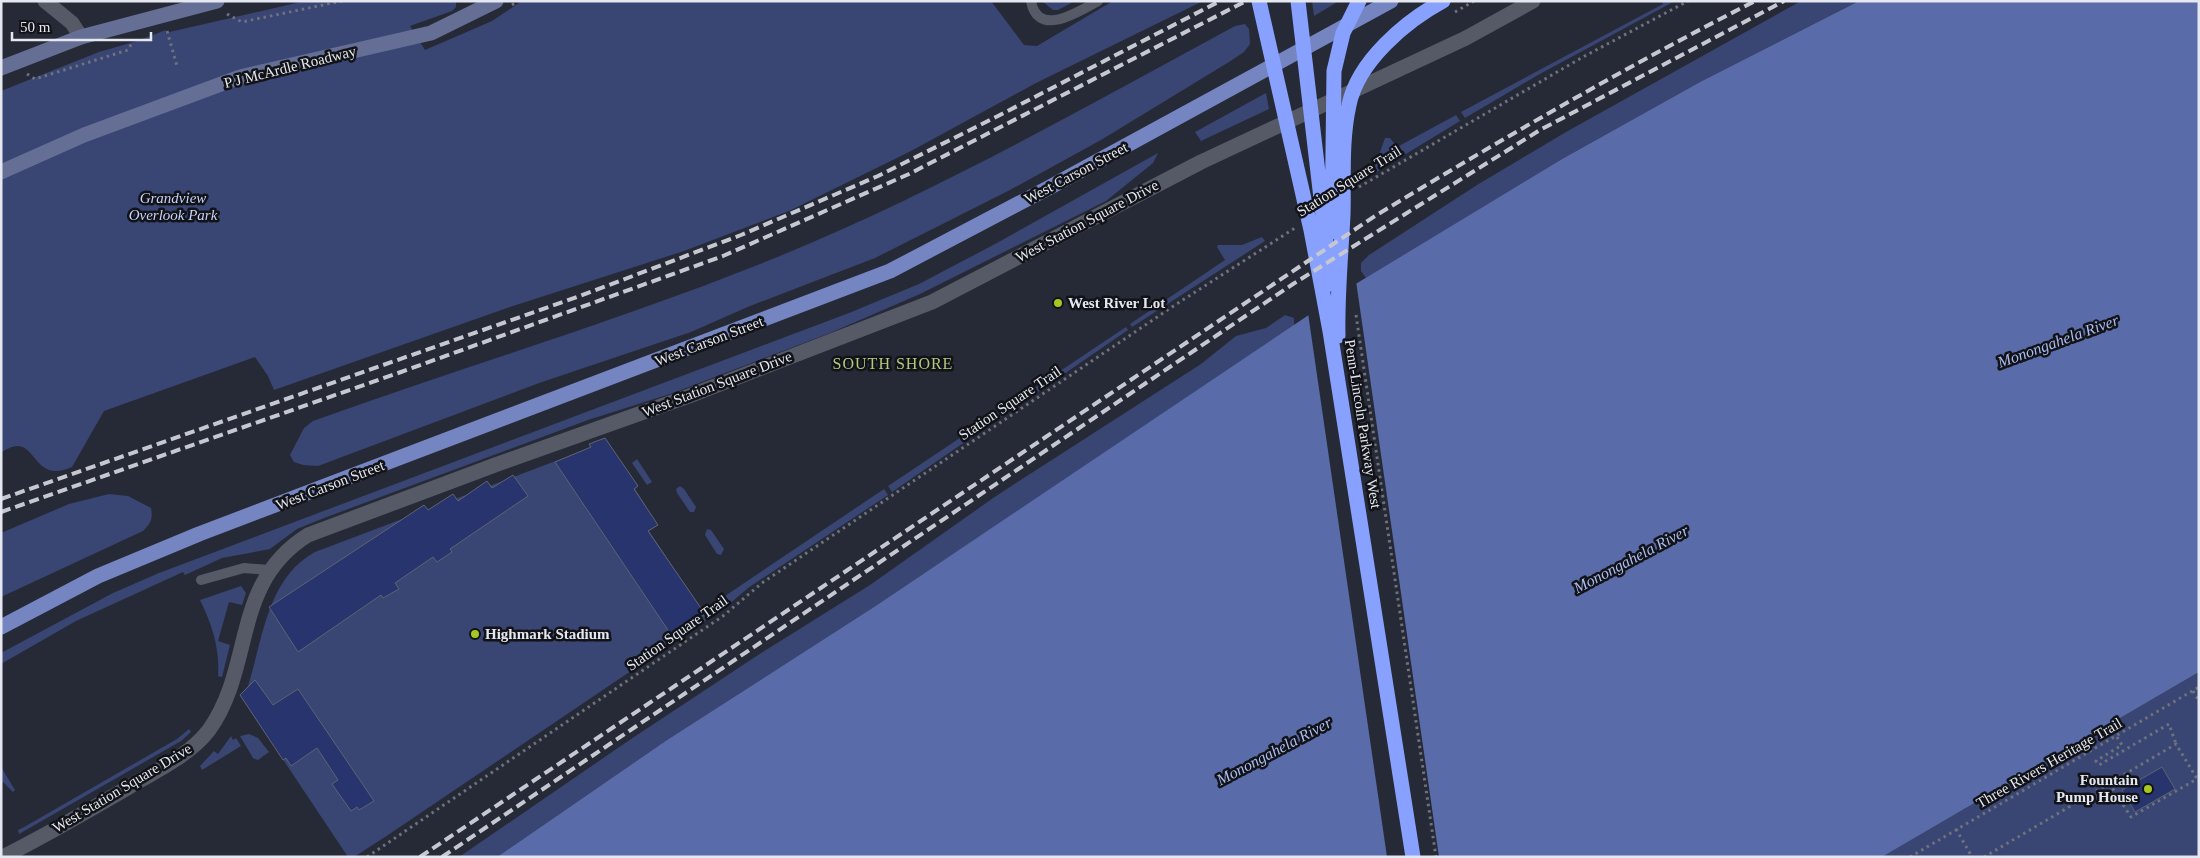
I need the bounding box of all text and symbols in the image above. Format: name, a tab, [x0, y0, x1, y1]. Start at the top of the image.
scale bar	[12, 10, 151, 42]
text: 50 m	[20, 19, 51, 35]
street label: P J McArdle Roadway	[222, 43, 358, 91]
street label: West Carson Street	[1022, 139, 1131, 207]
street label: Station Square Trail	[1294, 142, 1404, 220]
street label: West Station Square Drive	[1013, 176, 1161, 265]
park label: Grandview Overlook Park	[129, 190, 218, 223]
place label: West River Lot	[1068, 295, 1165, 311]
marker: West River Lot	[1052, 297, 1064, 309]
water label: Monongahela River	[1994, 311, 2122, 372]
street label: West Carson Street	[653, 313, 766, 369]
street label: Penn-Lincoln Parkway West	[1342, 338, 1384, 511]
street label: West Station Square Drive	[640, 348, 794, 420]
district label: SOUTH SHORE	[833, 355, 953, 372]
street label: Station Square Trail	[956, 363, 1064, 443]
street label: West Carson Street	[274, 457, 387, 513]
water label: Monongahela River	[1570, 521, 1692, 598]
street label: Station Square Trail	[623, 592, 731, 674]
place label: Highmark Stadium	[485, 626, 610, 642]
marker: Highmark Stadium	[469, 628, 481, 640]
water label: Monongahela River	[1213, 713, 1335, 790]
street label: Three Rivers Heritage Trail	[1973, 715, 2125, 811]
street label: West Station Square Drive	[50, 740, 195, 836]
place label: Fountain Pump House	[2056, 772, 2139, 805]
marker: Fountain Pump House	[2142, 783, 2154, 795]

